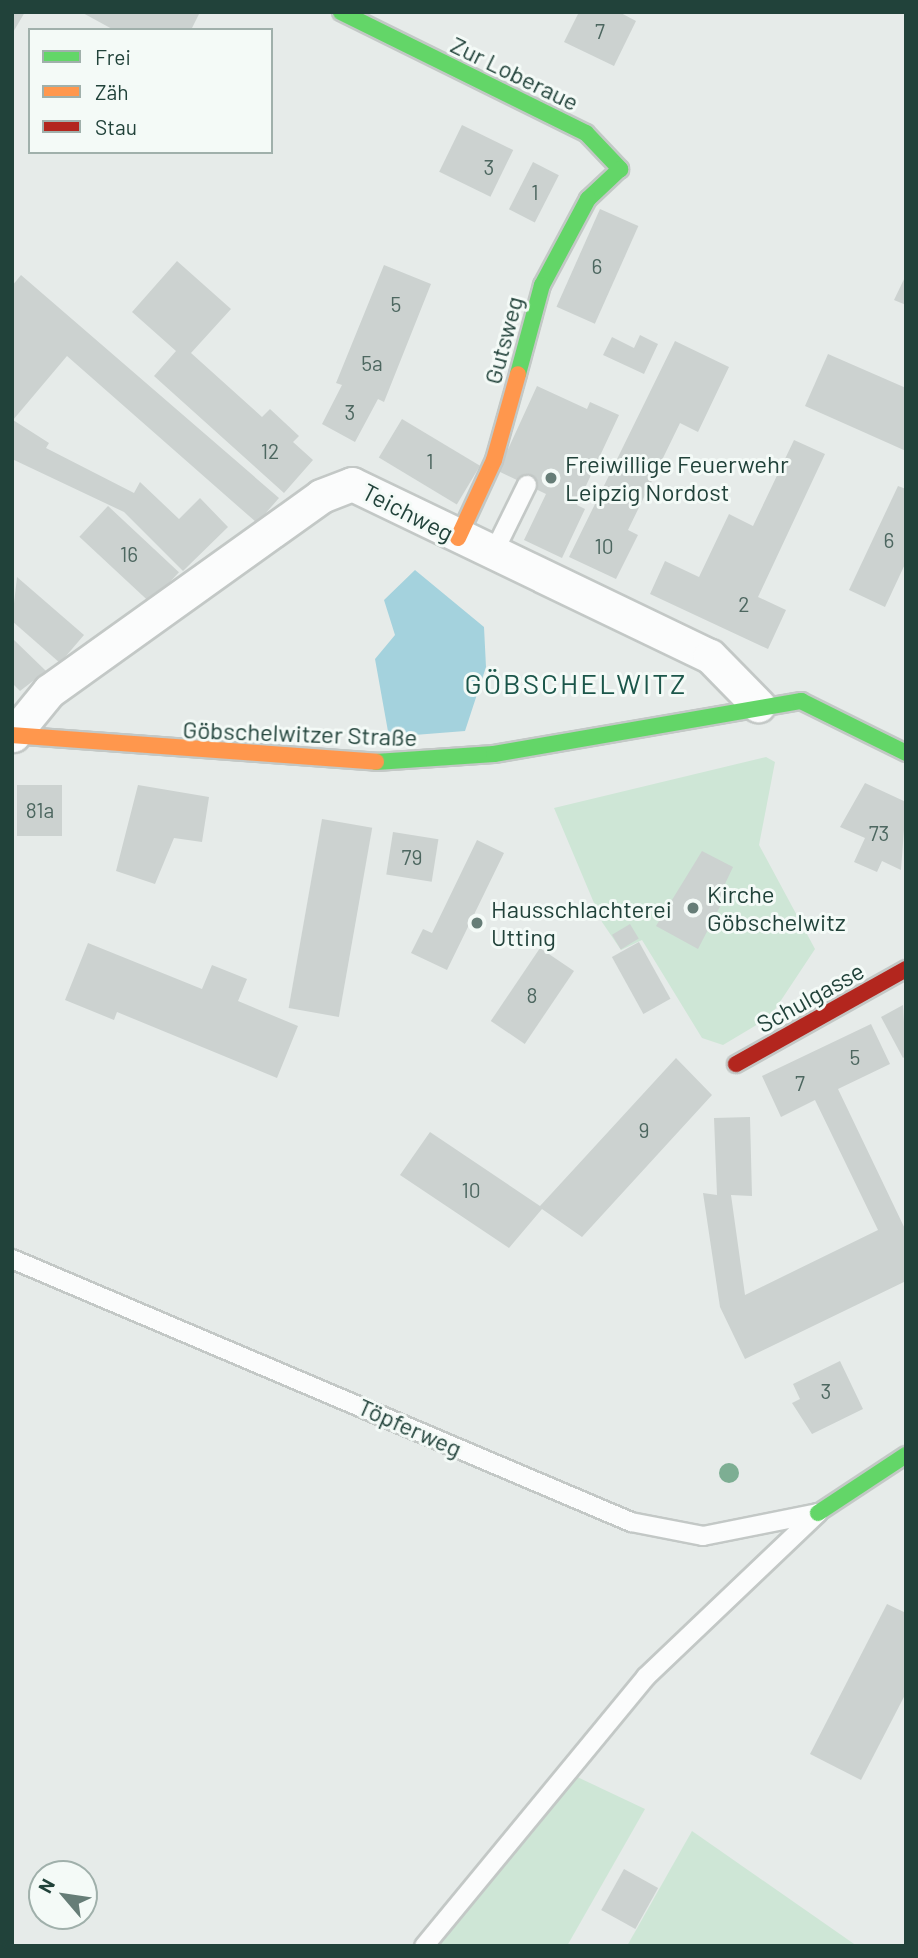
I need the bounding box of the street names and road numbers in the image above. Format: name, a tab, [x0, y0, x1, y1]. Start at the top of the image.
street label: Zur Loberaue	[446, 30, 584, 116]
street label: Gutsweg	[477, 293, 529, 387]
street label: Teichweg	[358, 477, 458, 547]
street label: Göbschelwitzer Straße	[182, 715, 418, 751]
street label: Schulgasse	[751, 956, 869, 1038]
street label: Töpferweg	[354, 1391, 466, 1463]

